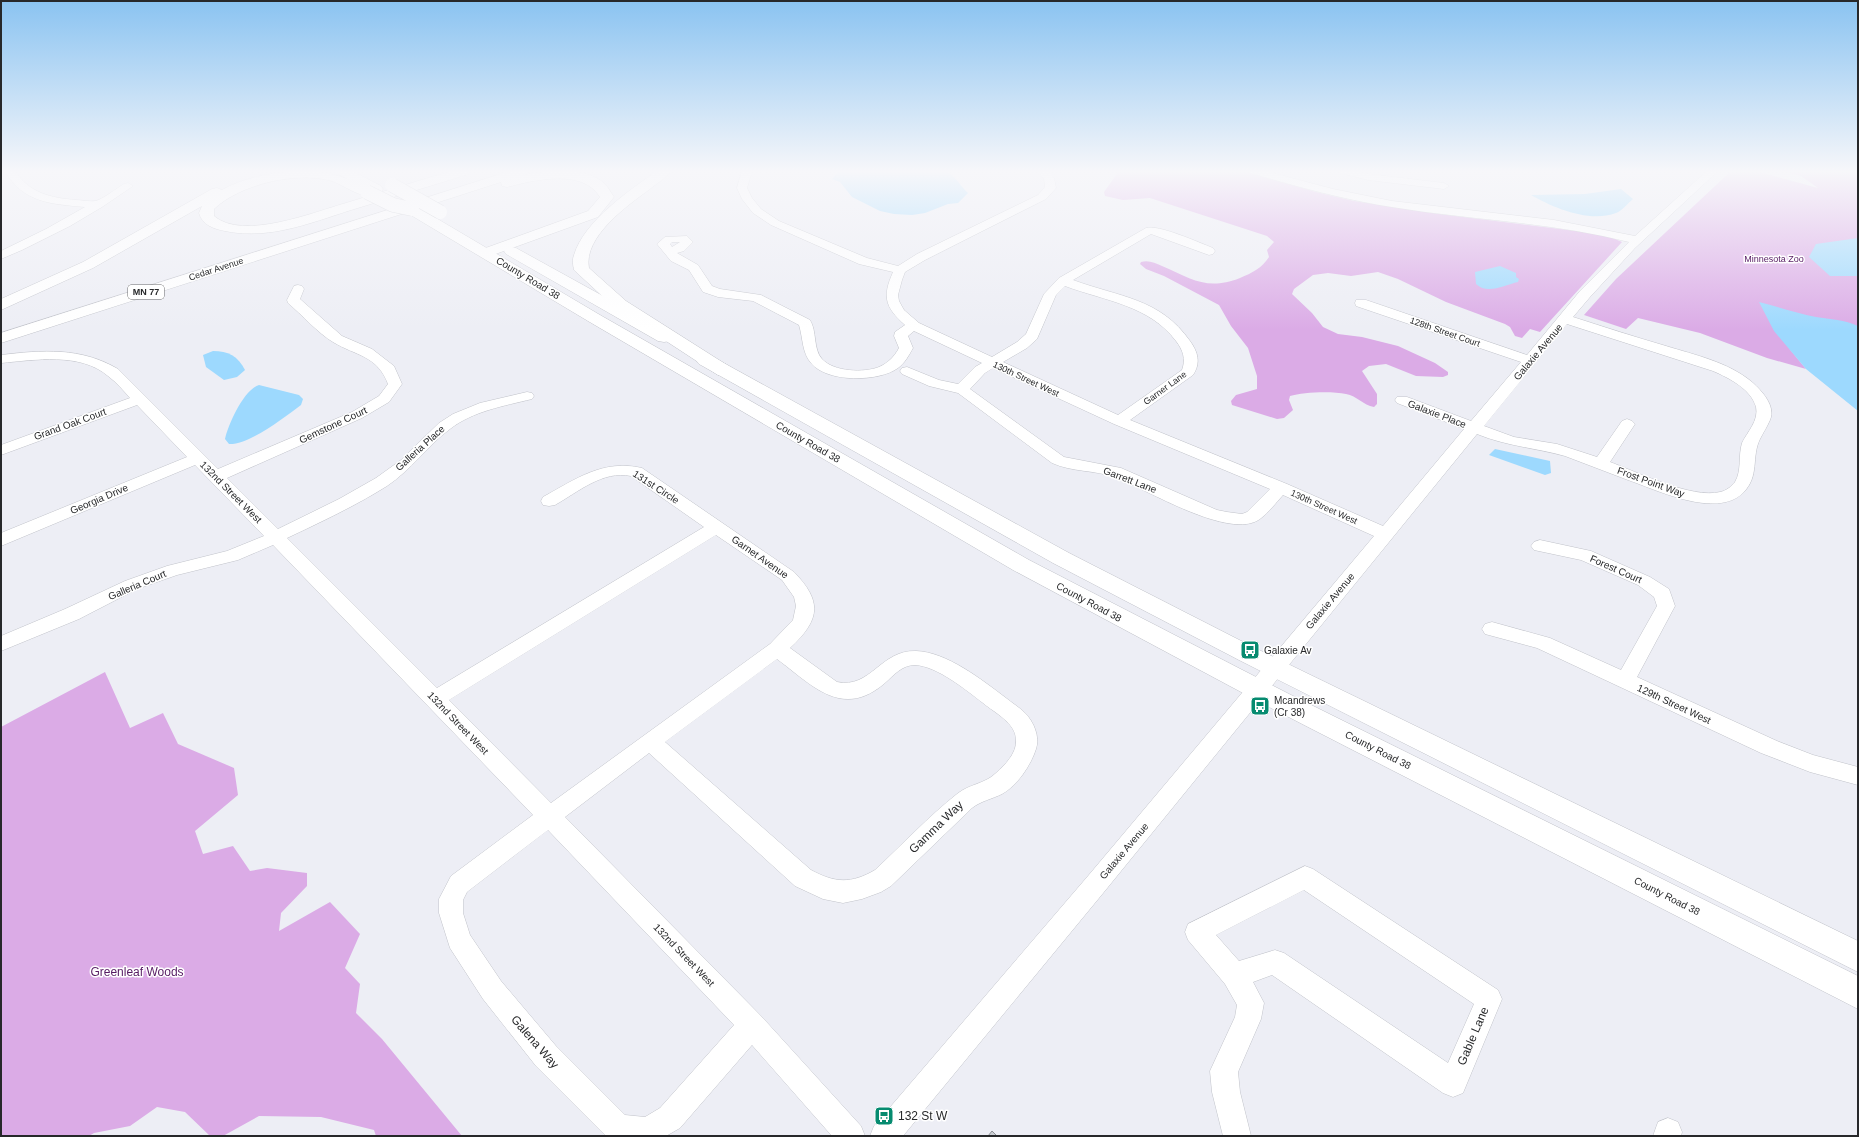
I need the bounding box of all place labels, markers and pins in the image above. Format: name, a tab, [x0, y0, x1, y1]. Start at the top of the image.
bus stop icon: Galaxie Av	[1239, 639, 1261, 661]
place label: Galaxie Av	[1264, 645, 1312, 656]
bus stop icon: Mcandrews (Cr 38)	[1249, 695, 1271, 717]
place label: Mcandrews (Cr 38)	[1274, 695, 1325, 718]
bus stop icon: 132 St W	[873, 1105, 895, 1127]
place label: 132 St W	[898, 1109, 948, 1123]

